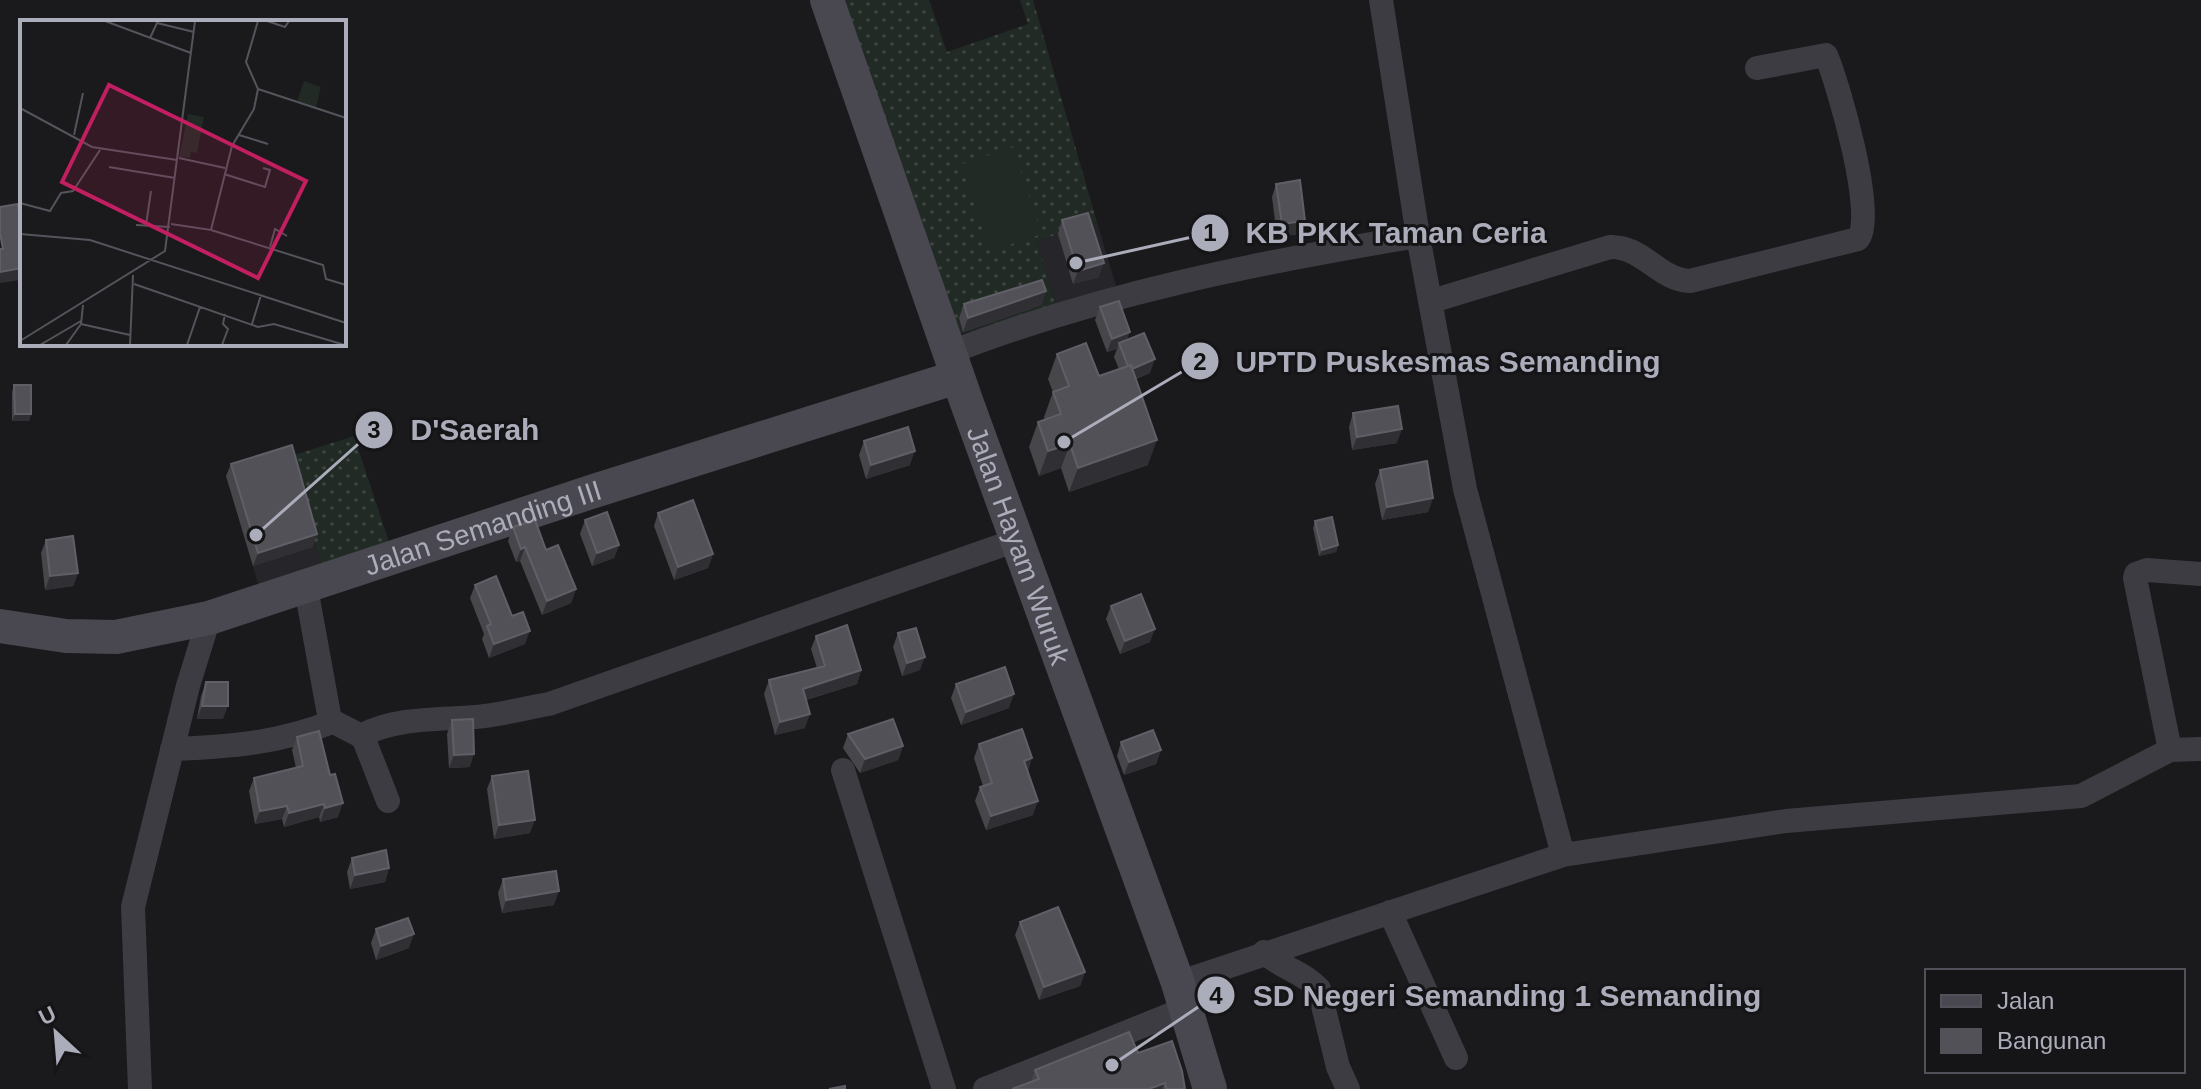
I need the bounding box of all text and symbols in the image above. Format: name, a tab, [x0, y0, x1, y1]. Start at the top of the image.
inset map	[20, 20, 346, 346]
callout: KB PKK Taman Ceria	[1190, 206, 1563, 260]
text: KB PKK Taman Ceria	[1245, 216, 1547, 249]
text: 1	[1203, 219, 1217, 246]
callout: UPTD Puskesmas Semanding	[1180, 334, 1677, 388]
text: UPTD Puskesmas Semanding	[1235, 345, 1661, 378]
text: 2	[1193, 348, 1207, 375]
callout: D'Saerah	[354, 403, 555, 457]
text: D'Saerah	[411, 413, 539, 446]
text: 3	[367, 416, 381, 443]
street label: Jalan Hayam Wuruk	[961, 422, 1076, 670]
street label: Jalan Semanding III	[361, 475, 605, 582]
callout: SD Negeri Semanding 1 Semanding	[1196, 968, 1777, 1022]
legend	[1925, 969, 2185, 1073]
text: SD Negeri Semanding 1 Semanding	[1253, 979, 1761, 1012]
text: 4	[1209, 982, 1223, 1009]
text: Jalan	[1997, 987, 2054, 1014]
north arrow	[16, 993, 96, 1073]
text: U	[35, 1001, 60, 1030]
text: Bangunan	[1997, 1027, 2106, 1054]

